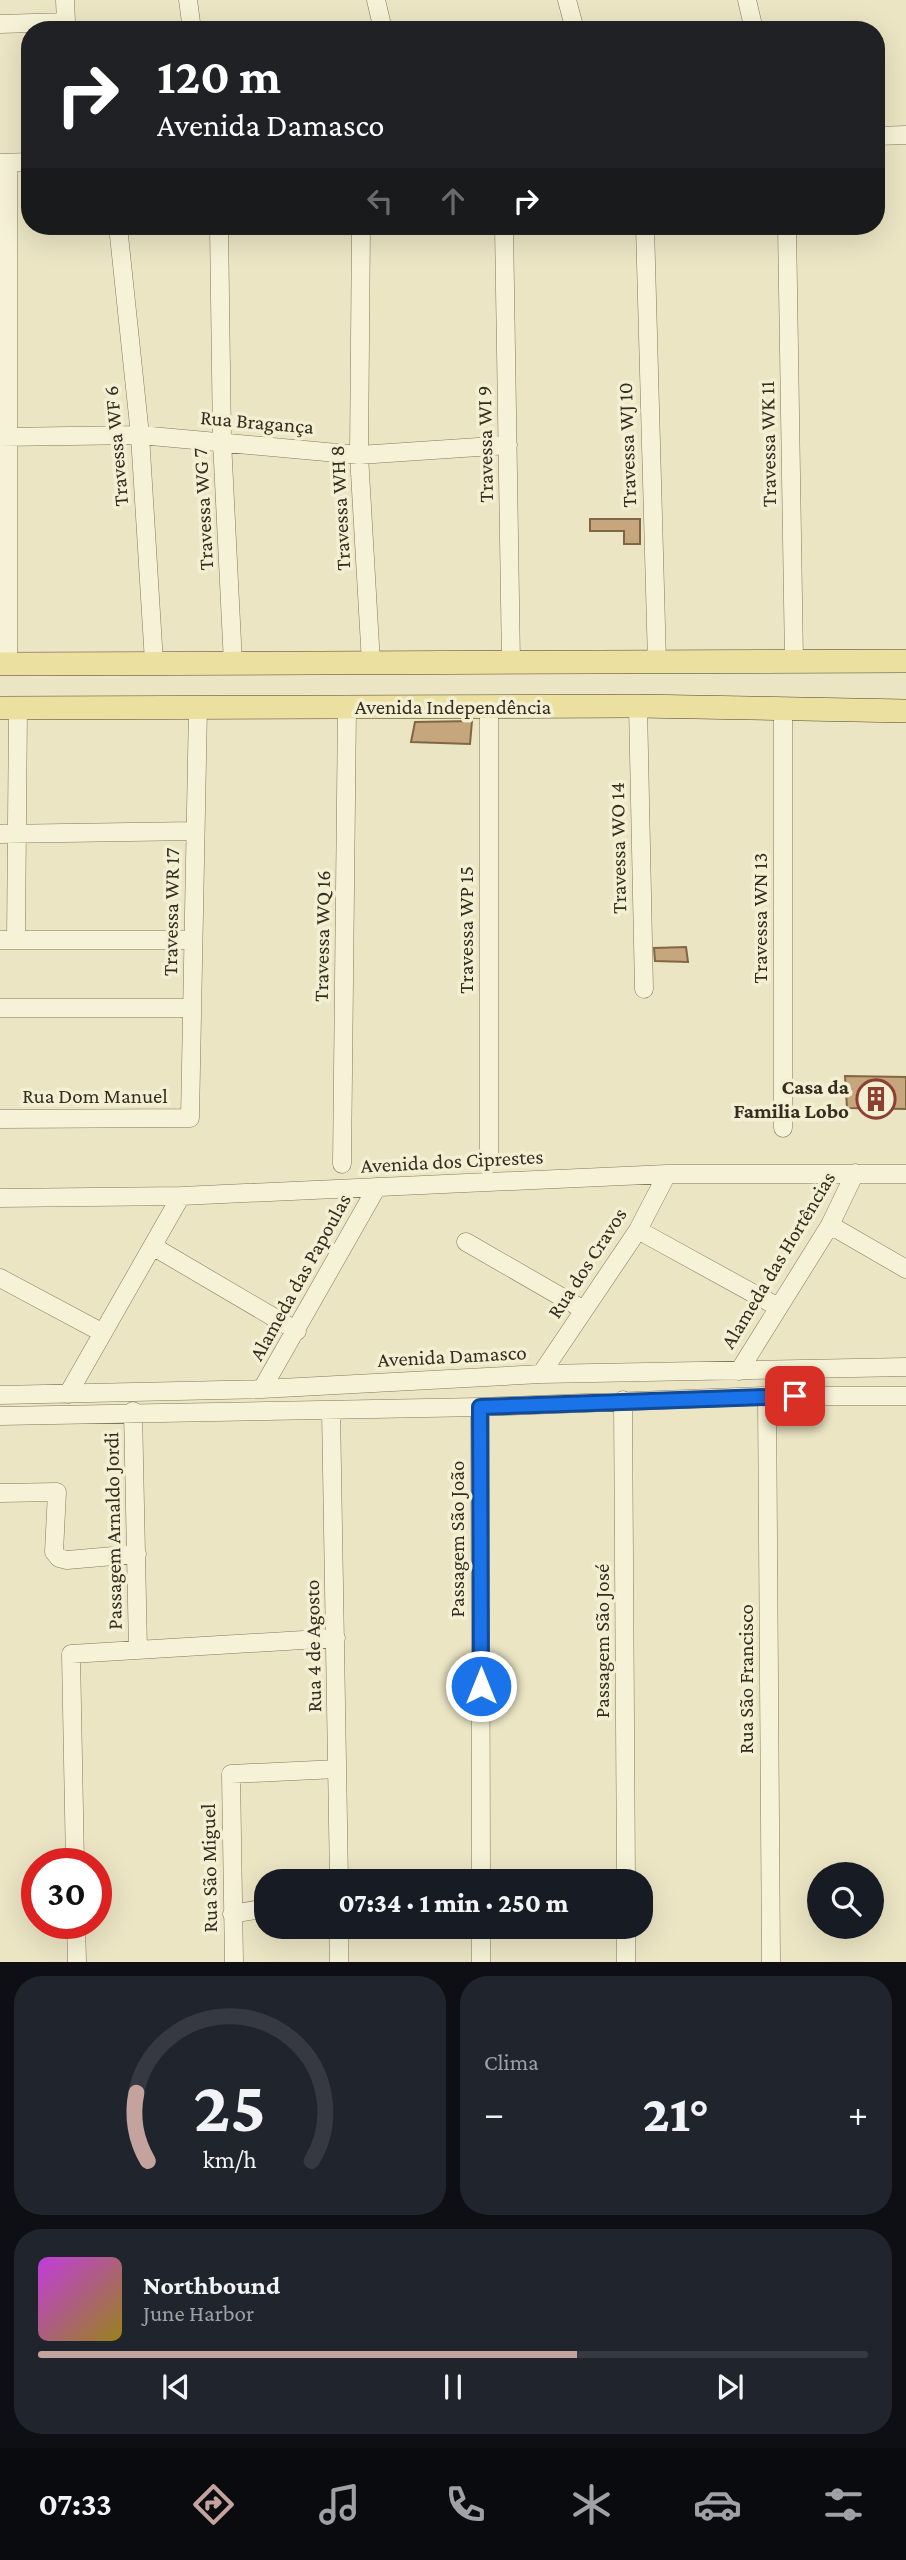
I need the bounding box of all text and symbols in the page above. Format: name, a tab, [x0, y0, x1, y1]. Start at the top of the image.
icon: right	[42, 49, 133, 140]
text: 120 m	[157, 49, 281, 104]
text: Avenida Damasco	[157, 107, 384, 143]
icon: left	[361, 182, 399, 220]
icon: ahead	[434, 182, 472, 220]
icon: right	[507, 182, 545, 220]
street label: Travessa WK 11	[755, 381, 781, 507]
street label: Travessa WJ 10	[613, 382, 641, 508]
street label: Travessa WF 6	[99, 385, 133, 507]
street label: Travessa WI 9	[472, 385, 498, 503]
street label: Rua Bragança	[199, 405, 315, 439]
street label: Travessa WH 8	[325, 445, 355, 571]
street label: Travessa WG 7	[188, 447, 218, 571]
street label: Avenida Independência	[355, 695, 552, 719]
street label: Travessa WO 14	[605, 782, 631, 914]
street label: Travessa WR 17	[158, 847, 184, 976]
street label: Travessa WN 13	[748, 853, 772, 983]
street label: Travessa WP 15	[454, 866, 478, 994]
street label: Travessa WQ 16	[309, 870, 335, 1002]
place label: Casa da Familia Lobo	[733, 1075, 850, 1123]
building icon: Casa da Familia Lobo	[855, 1078, 897, 1120]
street label: Rua Dom Manuel	[22, 1084, 168, 1108]
street label: Avenida dos Ciprestes	[360, 1144, 544, 1178]
street label: Alameda das Hortências	[716, 1167, 840, 1353]
street label: Alameda das Papoulas	[244, 1189, 356, 1365]
street label: Rua dos Cravos	[542, 1203, 632, 1323]
street label: Avenida Damasco	[377, 1340, 527, 1372]
pin	[765, 1366, 825, 1426]
icon: arrive	[776, 1377, 814, 1415]
street label: Passagem Arnaldo Jordi	[99, 1431, 127, 1630]
street label: Passagem São João	[445, 1461, 469, 1617]
street label: Passagem São José	[590, 1564, 614, 1718]
street label: Rua 4 de Agosto	[300, 1579, 326, 1713]
street label: Rua São Francisco	[734, 1604, 758, 1754]
position arrow	[444, 1649, 518, 1723]
street label: Rua São Miguel	[196, 1803, 222, 1933]
speed limit sign: 30	[21, 1848, 112, 1939]
map controls	[807, 1862, 884, 1939]
button: search	[807, 1862, 884, 1939]
text: 07:34 · 1 min · 250 m	[339, 1889, 568, 1918]
text: Clima	[484, 2049, 539, 2075]
text: 25	[194, 2067, 266, 2148]
text: 21°	[643, 2084, 709, 2142]
text: −	[484, 2092, 504, 2134]
text: +	[848, 2092, 868, 2134]
text: km/h	[203, 2146, 257, 2173]
text: Northbound	[143, 2271, 280, 2300]
text: June Harbor	[143, 2300, 254, 2326]
icon: previous	[157, 2368, 195, 2406]
icon: pause	[434, 2368, 472, 2406]
icon: next	[711, 2368, 749, 2406]
icon: directions	[189, 2480, 238, 2529]
icon: music	[315, 2480, 364, 2529]
icon: phone	[441, 2480, 490, 2529]
icon: climate	[567, 2480, 616, 2529]
icon: car	[693, 2480, 742, 2529]
icon: filters	[819, 2480, 868, 2529]
text: 07:33	[38, 2486, 112, 2522]

